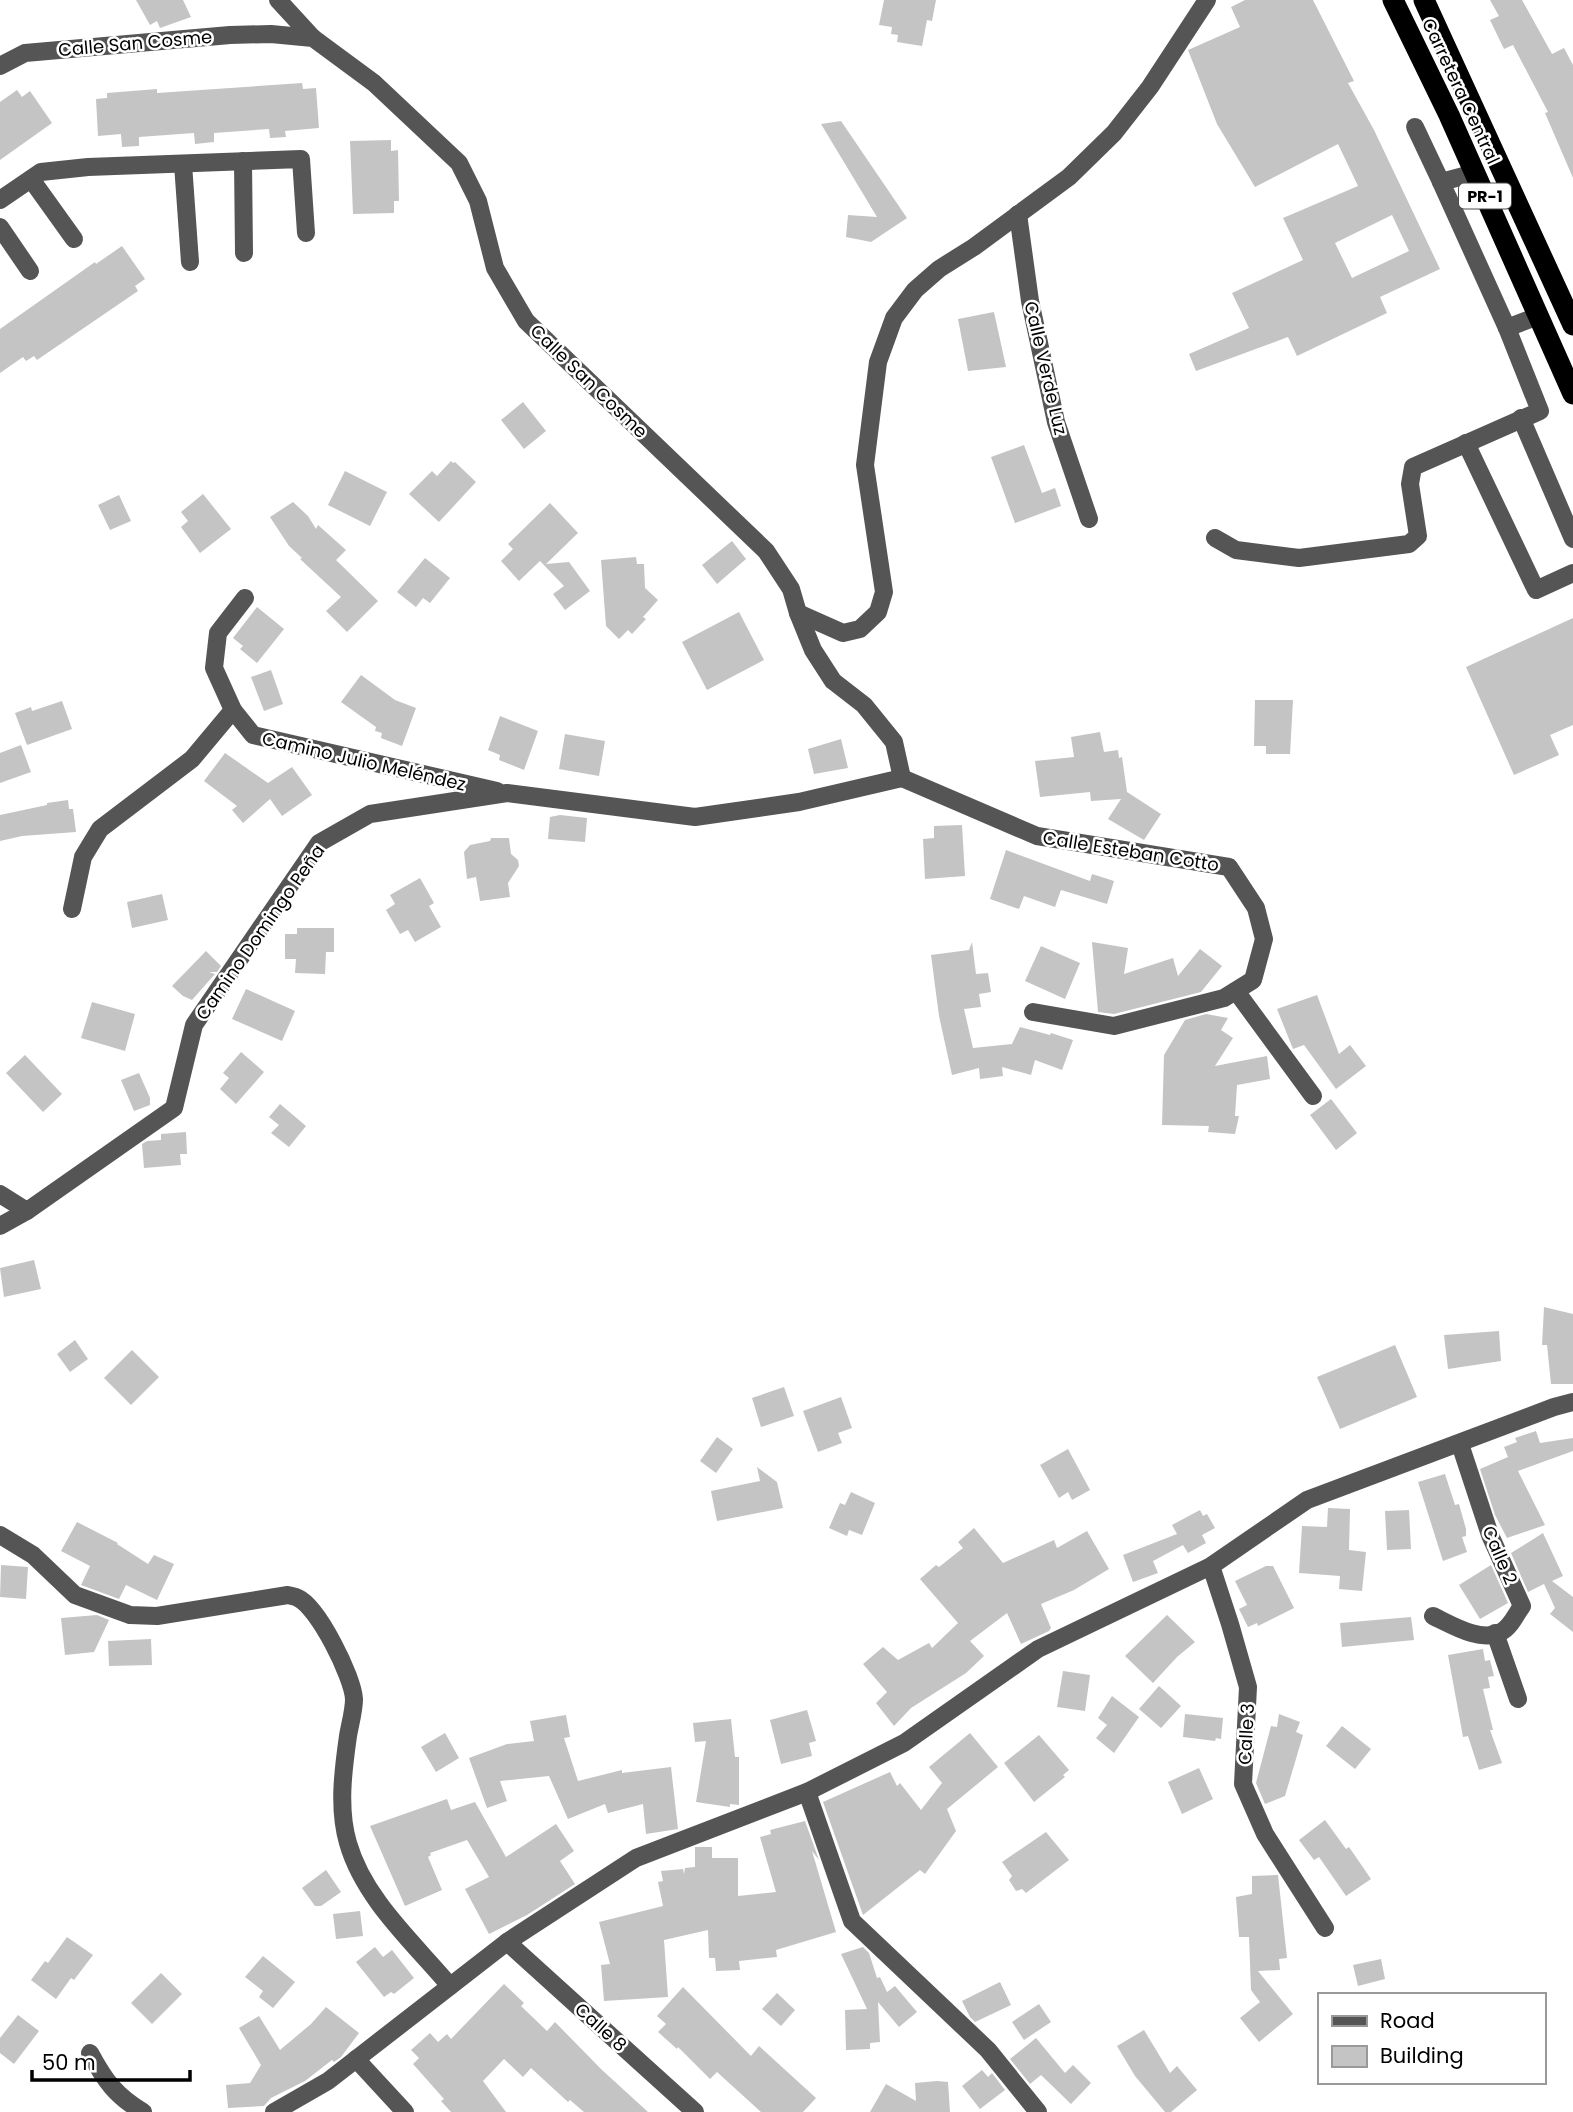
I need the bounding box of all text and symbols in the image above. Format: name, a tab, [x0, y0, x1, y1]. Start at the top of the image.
street label: Carretera Central	[1416, 14, 1506, 168]
street label: Calle San Cosme	[57, 24, 213, 62]
road number: PR-1	[1459, 184, 1511, 208]
street label: Calle Verde Luz	[1018, 299, 1074, 437]
street label: Calle San Cosme	[525, 318, 653, 444]
street label: Camino Julio Meléndez	[260, 725, 468, 797]
street label: Calle Esteban Cotto	[1041, 825, 1221, 877]
street label: Camino Domingo Peña	[190, 839, 330, 1025]
street label: Calle 2	[1477, 1522, 1523, 1588]
street label: Calle 3	[1232, 1703, 1260, 1765]
legend	[1318, 1993, 1545, 2084]
street label: Calle 8	[570, 1997, 632, 2057]
text: Road	[1380, 2006, 1435, 2035]
scale bar	[32, 2038, 189, 2082]
text: Building	[1380, 2041, 1464, 2070]
text: 50 m	[42, 2048, 96, 2077]

